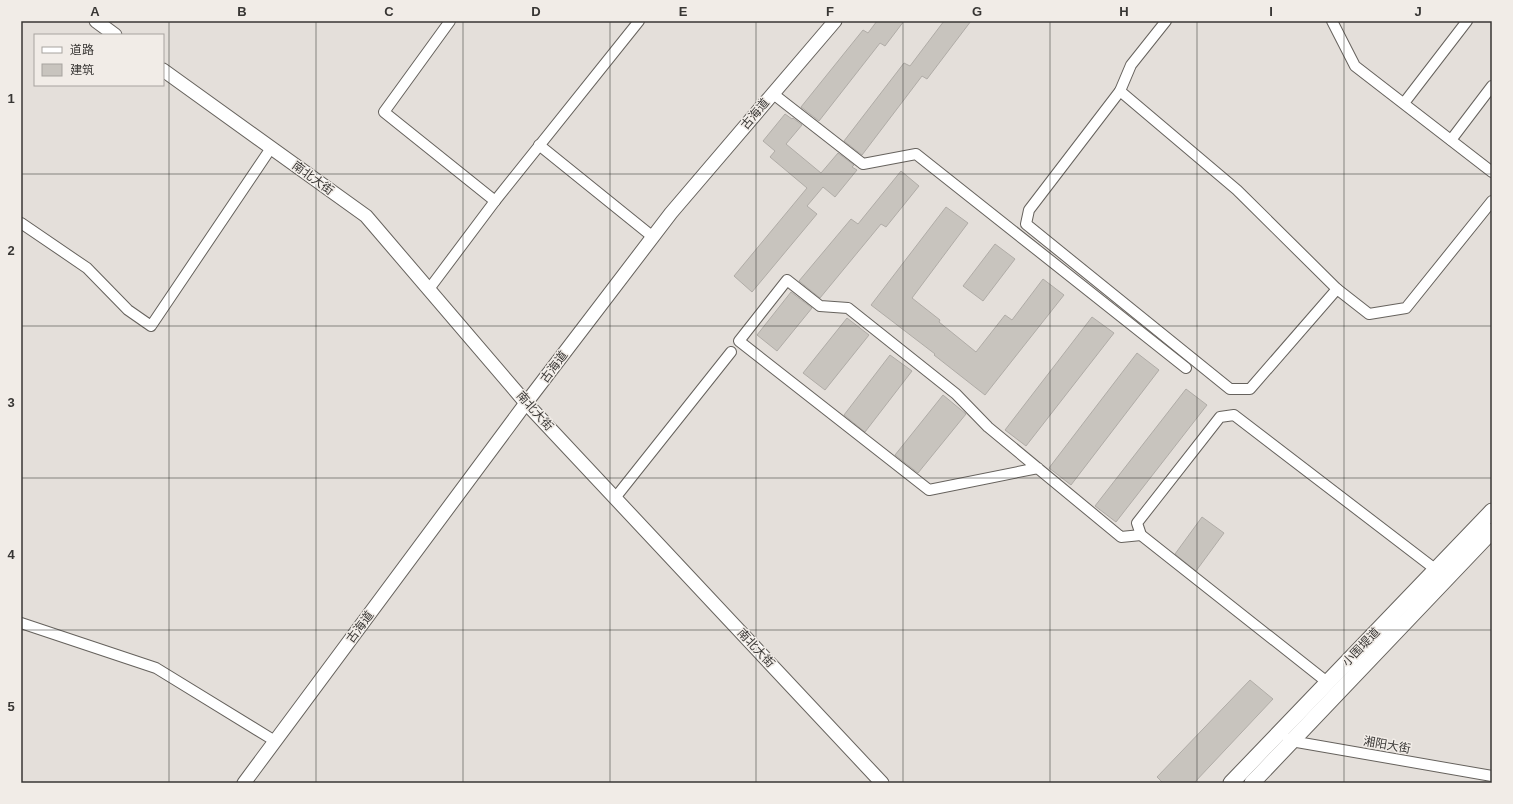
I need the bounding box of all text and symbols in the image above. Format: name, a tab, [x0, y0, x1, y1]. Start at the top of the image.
text: A	[90, 4, 100, 19]
text: B	[237, 4, 247, 19]
text: C	[384, 4, 394, 19]
text: D	[531, 4, 541, 19]
text: E	[679, 4, 688, 19]
text: F	[826, 4, 834, 19]
text: G	[972, 4, 982, 19]
text: H	[1119, 4, 1129, 19]
text: I	[1269, 4, 1273, 19]
text: J	[1414, 4, 1422, 19]
legend	[34, 34, 164, 86]
text: 道路	[70, 43, 94, 57]
text: 建筑	[70, 63, 94, 77]
text: 1	[7, 91, 15, 106]
street label: 古海道	[738, 96, 772, 132]
street label: 南北大街	[289, 158, 337, 198]
text: 2	[7, 243, 15, 258]
street label: 古海道	[538, 348, 570, 386]
street label: 南北大街	[514, 388, 556, 434]
text: 3	[7, 395, 15, 410]
text: 4	[7, 547, 15, 562]
street label: 古海道	[344, 608, 376, 646]
street label: 小围堤道	[1339, 625, 1383, 669]
street label: 南北大街	[735, 626, 777, 670]
text: 5	[7, 699, 15, 714]
street label: 湘阳大街	[1362, 734, 1412, 756]

